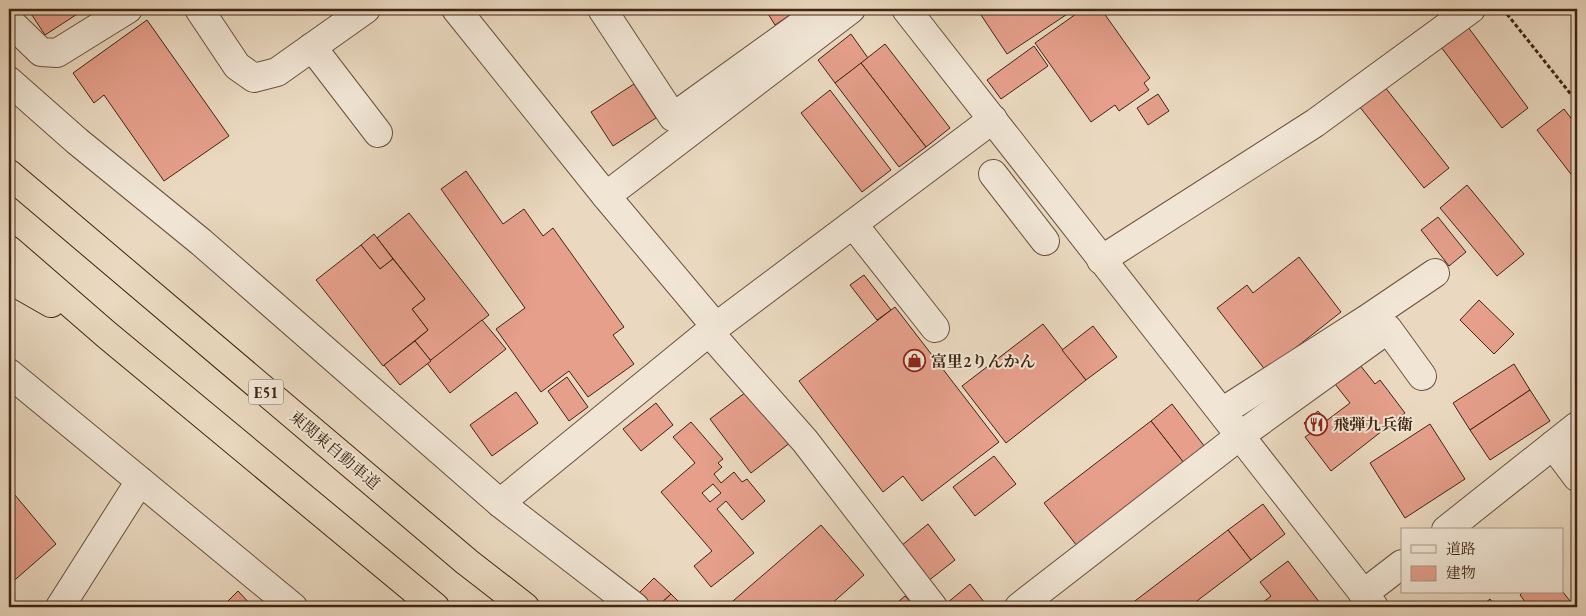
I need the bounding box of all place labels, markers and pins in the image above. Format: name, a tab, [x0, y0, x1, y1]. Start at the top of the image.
shop icon: 富里2りんかん	[903, 349, 927, 373]
place label: 富里2りんかん	[931, 351, 1035, 372]
restaurant icon: 飛弾九兵衛	[1305, 412, 1329, 436]
place label: 飛弾九兵衛	[1333, 414, 1413, 435]

